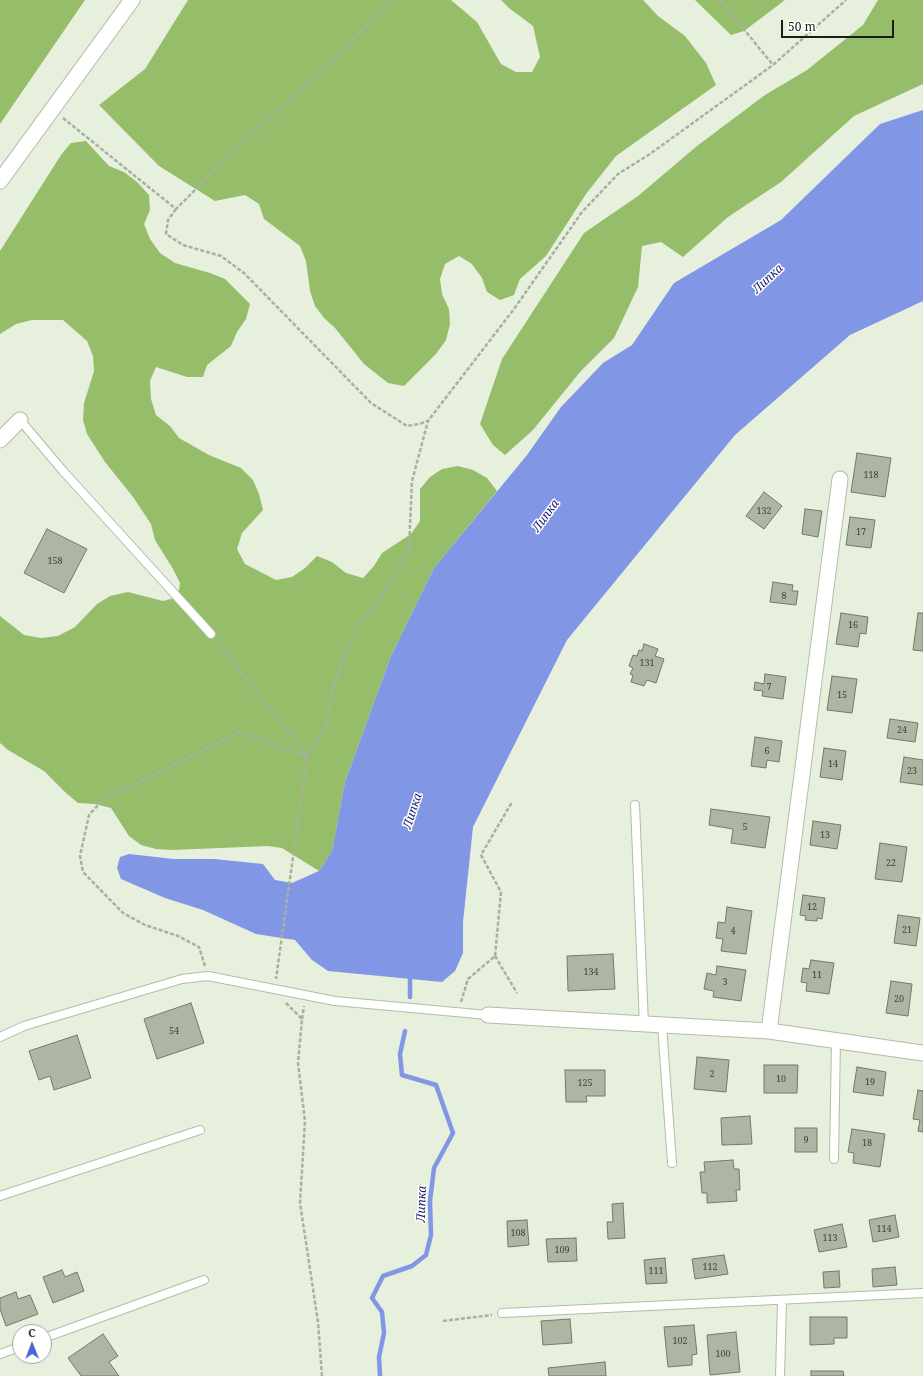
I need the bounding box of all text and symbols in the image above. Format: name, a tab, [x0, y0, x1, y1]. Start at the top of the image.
scale bar	[783, 12, 896, 38]
text: 50 m	[788, 18, 816, 35]
water label: Липка	[750, 261, 786, 297]
house number: 118	[863, 470, 879, 480]
water label: Липка	[529, 497, 563, 535]
house number: 132	[756, 506, 772, 516]
house number: 17	[856, 527, 866, 537]
house number: 158	[47, 556, 63, 566]
house number: 8	[781, 591, 787, 601]
house number: 16	[848, 620, 858, 630]
house number: 131	[639, 658, 655, 668]
house number: 7	[766, 682, 772, 692]
house number: 15	[837, 690, 847, 700]
house number: 24	[897, 725, 907, 735]
house number: 6	[764, 746, 770, 756]
house number: 14	[828, 759, 838, 769]
house number: 23	[907, 766, 917, 776]
water label: Липка	[400, 791, 426, 831]
house number: 5	[742, 822, 748, 832]
house number: 13	[820, 830, 830, 840]
house number: 22	[886, 858, 896, 868]
house number: 12	[807, 902, 817, 912]
house number: 21	[902, 925, 912, 935]
house number: 4	[730, 926, 736, 936]
house number: 134	[583, 967, 599, 977]
house number: 11	[812, 970, 822, 980]
house number: 3	[722, 977, 728, 987]
house number: 20	[894, 994, 904, 1004]
house number: 54	[169, 1026, 179, 1036]
house number: 2	[709, 1069, 715, 1079]
house number: 10	[776, 1074, 786, 1084]
house number: 19	[865, 1077, 875, 1087]
house number: 125	[577, 1078, 593, 1088]
house number: 9	[803, 1135, 809, 1145]
house number: 18	[862, 1138, 872, 1148]
water label: Липка	[414, 1185, 430, 1223]
house number: 114	[876, 1224, 892, 1234]
house number: 108	[510, 1228, 526, 1238]
house number: 113	[822, 1233, 838, 1243]
house number: 109	[554, 1245, 570, 1255]
house number: 112	[702, 1262, 718, 1272]
house number: 111	[648, 1266, 664, 1276]
north arrow	[12, 1324, 52, 1364]
text: С	[28, 1325, 36, 1340]
house number: 102	[672, 1336, 688, 1346]
house number: 100	[715, 1349, 731, 1359]

